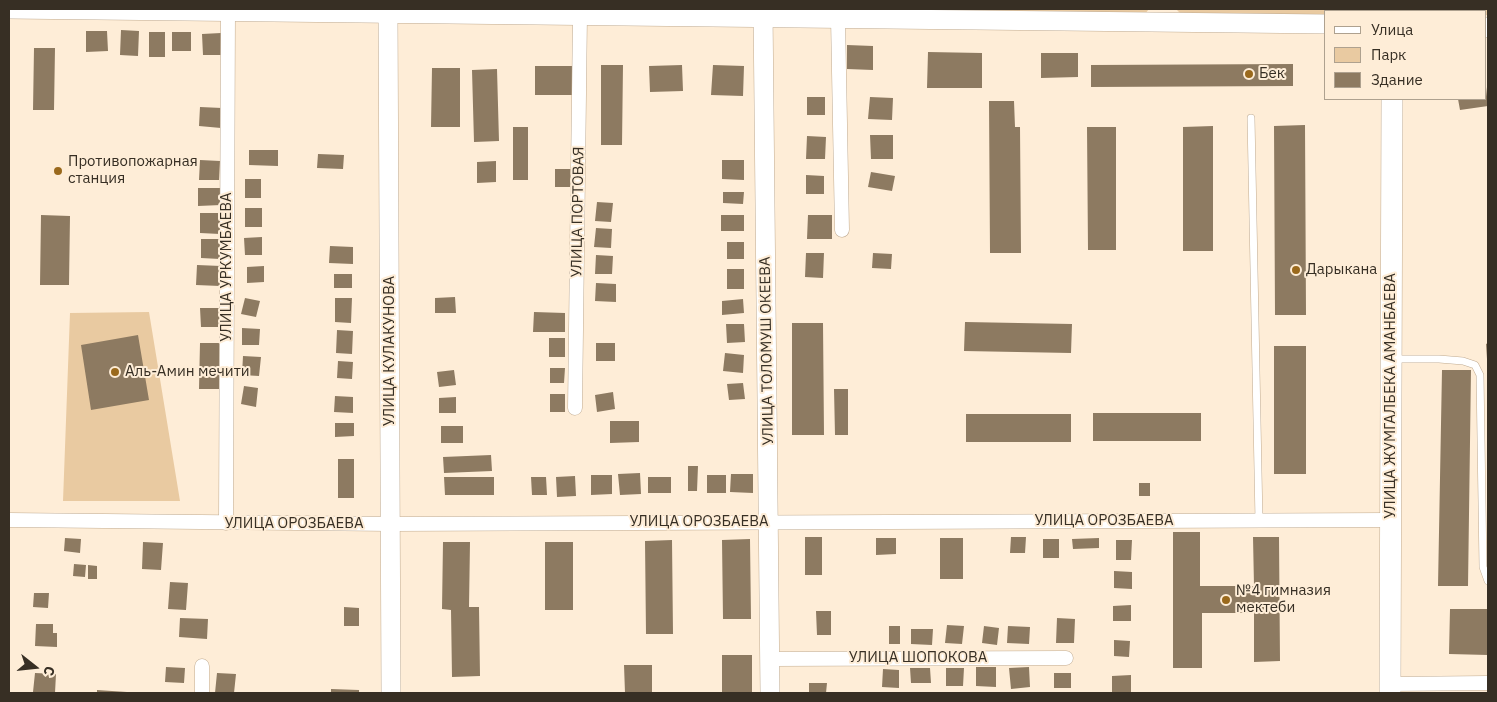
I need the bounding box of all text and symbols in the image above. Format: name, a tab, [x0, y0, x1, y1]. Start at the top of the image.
legend	[1324, 10, 1487, 100]
text: Улица	[1371, 20, 1413, 39]
text: Парк	[1371, 45, 1406, 64]
place label: Бек	[1259, 65, 1285, 83]
marker: Бек	[1243, 68, 1255, 80]
text: Здание	[1371, 70, 1423, 89]
street label: УЛИЦА ПОРТОВАЯ	[568, 146, 588, 278]
place label: Противопожарная станция	[68, 153, 198, 188]
marker: Противопожарная станция	[52, 165, 64, 177]
street label: УЛИЦА УРКУМБАЕВА	[218, 192, 236, 342]
street label: УЛИЦА ТОЛОМУШ ОКЕЕВА	[756, 256, 778, 446]
place label: Дарыкана	[1306, 261, 1377, 279]
marker: Дарыкана	[1290, 264, 1302, 276]
street label: УЛИЦА ЖУМГАЛБЕКА АМАНБАЕВА	[1382, 273, 1400, 519]
street label: УЛИЦА КУЛАКУНОВА	[381, 276, 399, 426]
place label: Аль-Амин мечити	[125, 363, 250, 381]
marker: Аль-Амин мечити	[109, 366, 121, 378]
street label: УЛИЦА ОРОЗБАЕВА	[1034, 512, 1174, 530]
street label: УЛИЦА ОРОЗБАЕВА	[629, 513, 769, 531]
street label: УЛИЦА ОРОЗБАЕВА	[224, 515, 364, 533]
place label: №4 гимназия мектеби	[1236, 582, 1331, 617]
marker: №4 гимназия мектеби	[1220, 594, 1232, 606]
north arrow	[10, 642, 60, 692]
street label: УЛИЦА ШОПОКОВА	[849, 649, 987, 667]
text: С	[40, 664, 59, 678]

